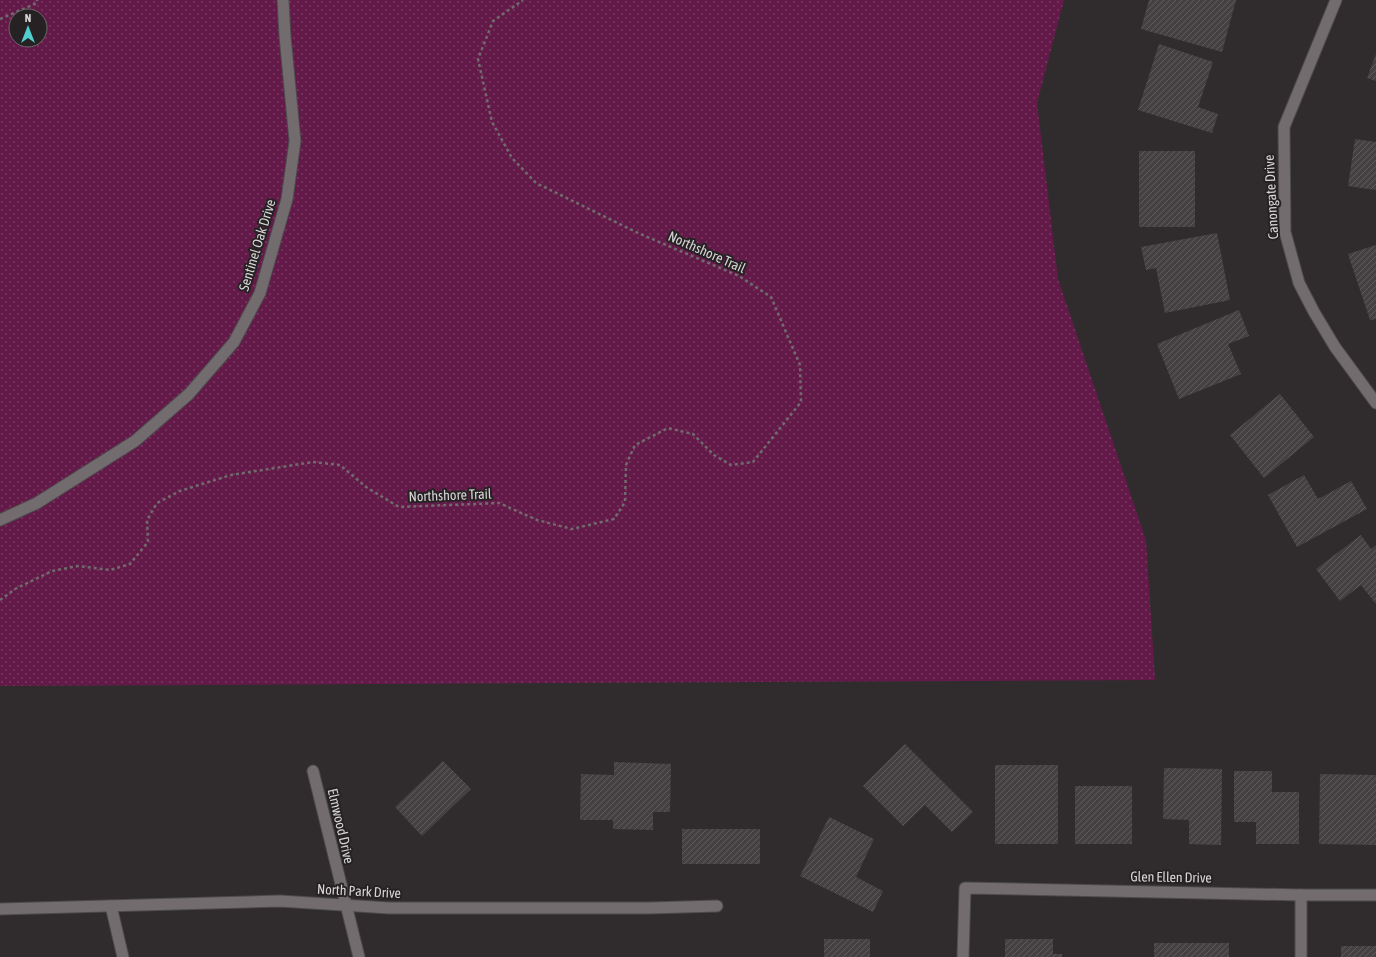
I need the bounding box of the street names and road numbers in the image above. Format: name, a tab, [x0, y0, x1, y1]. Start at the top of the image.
street label: Canongate Drive	[1261, 154, 1281, 240]
street label: Sentinel Oak Drive	[235, 197, 279, 293]
street label: Northshore Trail	[666, 228, 748, 276]
street label: Northshore Trail	[408, 486, 492, 504]
street label: Elmwood Drive	[325, 787, 357, 865]
street label: Glen Ellen Drive	[1130, 868, 1212, 886]
street label: North Park Drive	[317, 881, 401, 901]

